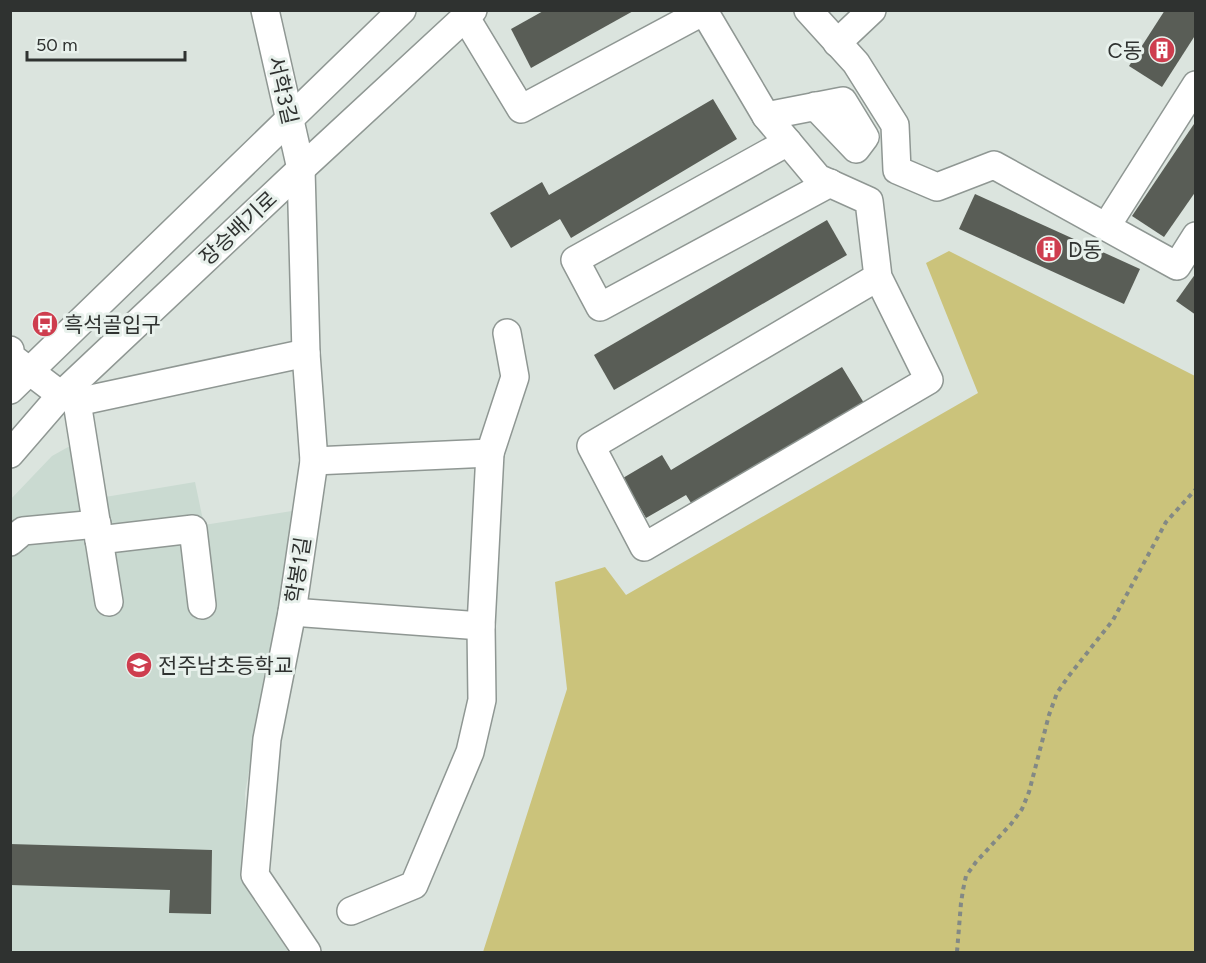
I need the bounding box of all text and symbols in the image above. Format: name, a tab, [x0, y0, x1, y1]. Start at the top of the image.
scale bar	[27, 24, 184, 62]
text: 50 m	[36, 34, 78, 56]
building icon: C동	[1147, 35, 1177, 65]
place label: C동	[1108, 38, 1142, 63]
street label: 서학3길	[263, 53, 303, 127]
street label: 장승배기로	[194, 186, 282, 270]
building icon: D동	[1034, 234, 1064, 264]
place label: D동	[1068, 237, 1102, 262]
bus stop icon: 흑석골입구	[30, 309, 60, 339]
place label: 흑석골입구	[64, 312, 161, 337]
street label: 학봉1길	[280, 535, 316, 605]
school or university icon: 전주남초등학교	[124, 650, 154, 680]
place label: 전주남초등학교	[158, 653, 293, 678]

